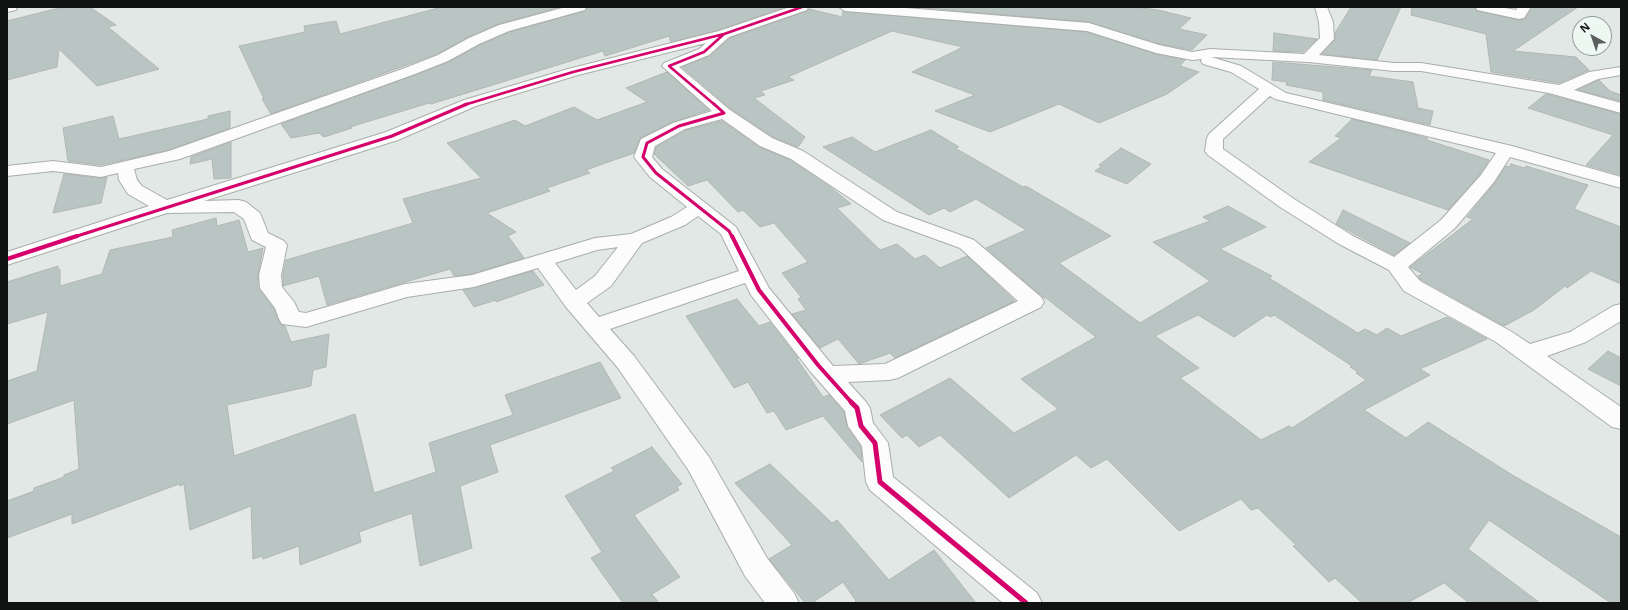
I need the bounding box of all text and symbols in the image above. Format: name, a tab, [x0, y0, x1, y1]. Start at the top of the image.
north arrow	[1572, 16, 1612, 56]
text: N	[1576, 19, 1593, 36]

